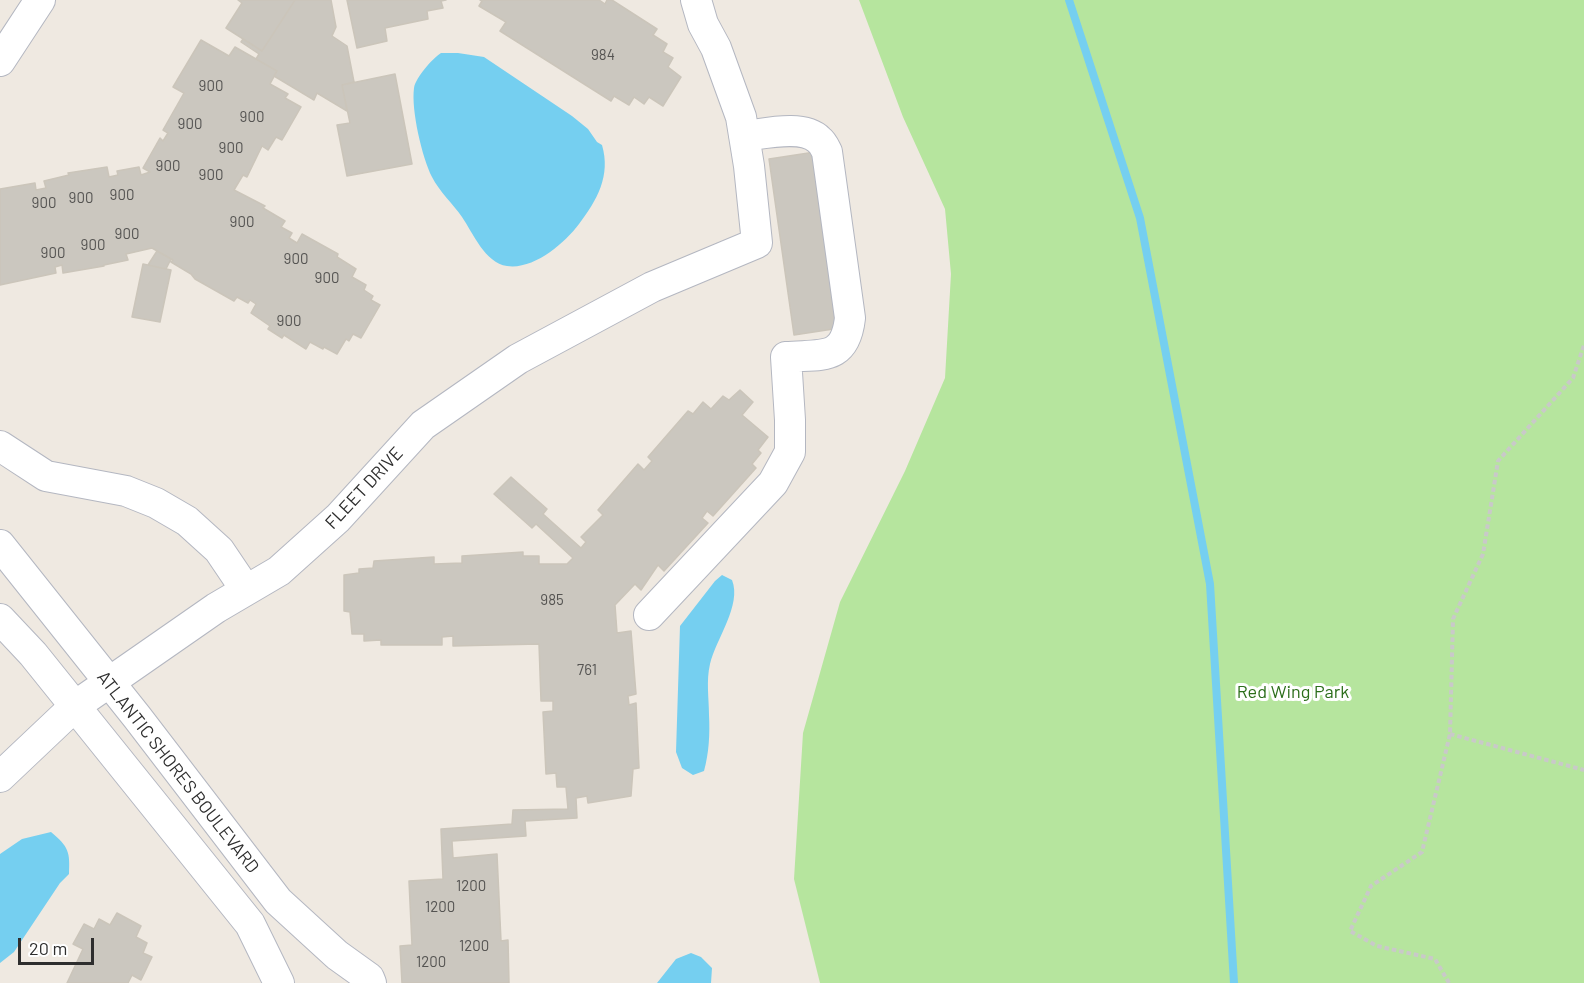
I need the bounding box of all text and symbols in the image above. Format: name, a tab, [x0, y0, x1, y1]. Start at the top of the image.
house number: 984	[591, 46, 615, 64]
house number: 900	[199, 77, 223, 95]
house number: 900	[240, 108, 264, 126]
house number: 900	[178, 115, 202, 133]
house number: 900	[219, 139, 243, 157]
house number: 900	[156, 157, 180, 175]
house number: 900	[199, 166, 223, 184]
house number: 900	[110, 186, 134, 204]
house number: 900	[69, 189, 93, 207]
house number: 900	[32, 194, 56, 212]
house number: 900	[230, 213, 254, 231]
house number: 900	[115, 225, 139, 243]
house number: 900	[81, 236, 105, 254]
house number: 900	[41, 244, 65, 262]
house number: 900	[284, 250, 308, 268]
house number: 900	[315, 269, 339, 287]
house number: 900	[277, 312, 301, 330]
street label: FLEET DRIVE	[321, 443, 407, 533]
house number: 985	[540, 591, 564, 609]
house number: 761	[577, 661, 597, 679]
street label: ATLANTIC SHORES BOULEVARD	[92, 667, 264, 877]
park label: Red Wing Park	[1237, 681, 1349, 703]
house number: 1200	[456, 877, 486, 895]
house number: 1200	[425, 898, 455, 916]
scale bar	[21, 926, 98, 964]
text: 20 m	[29, 937, 67, 959]
house number: 1200	[459, 937, 489, 955]
house number: 1200	[416, 953, 446, 971]

